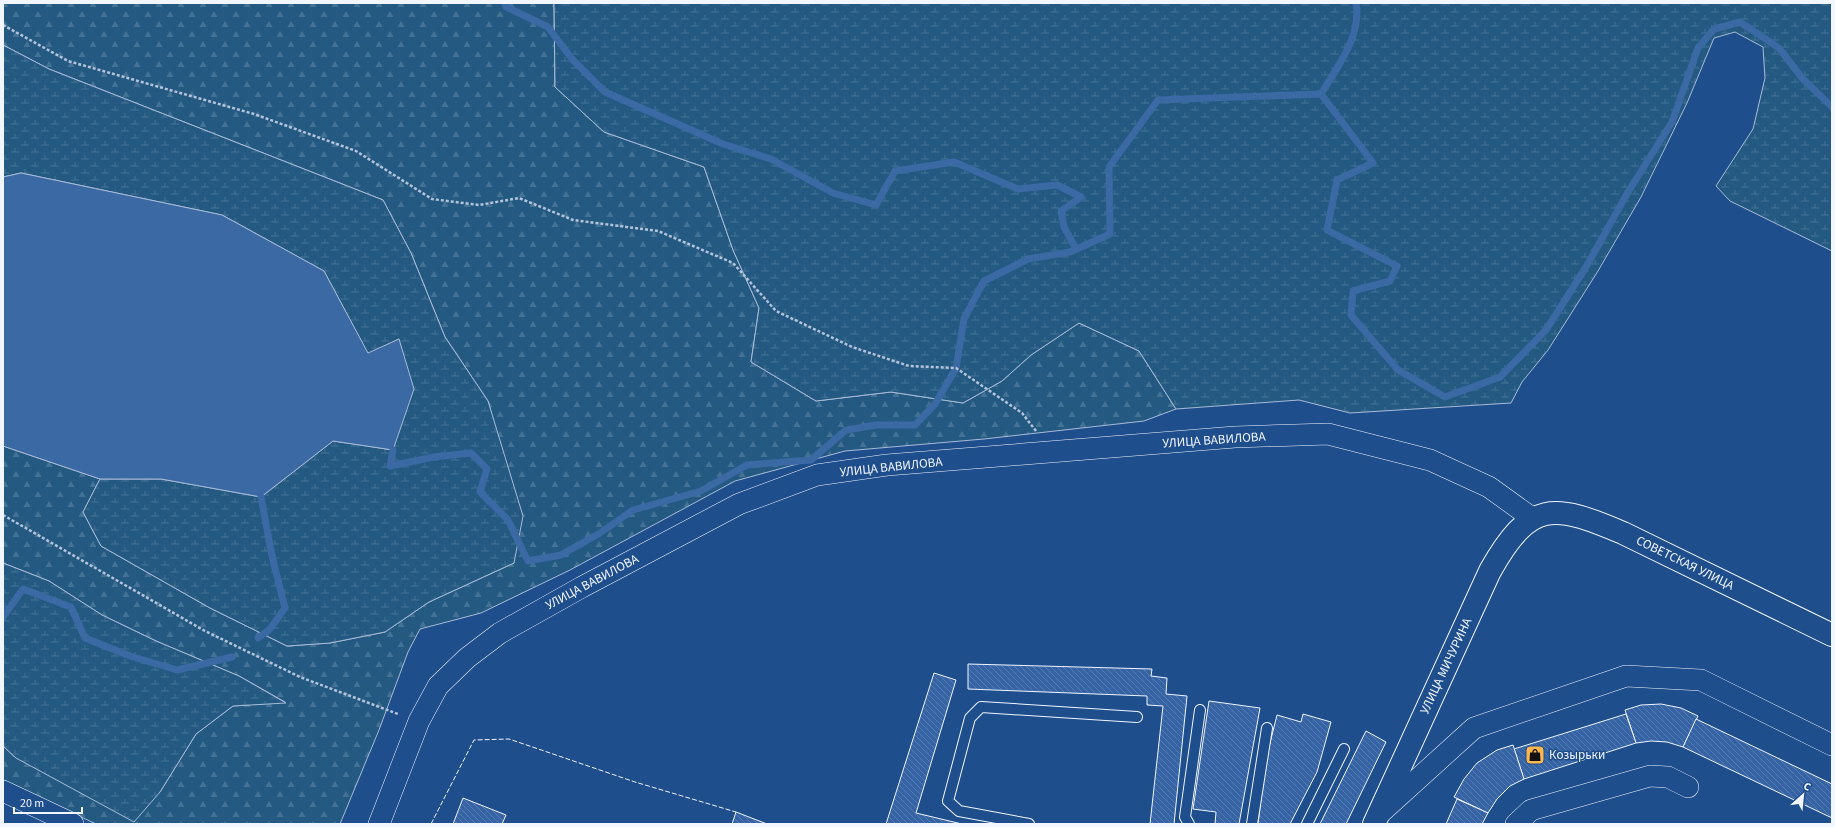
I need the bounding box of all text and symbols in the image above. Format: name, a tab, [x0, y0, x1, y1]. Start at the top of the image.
street label: УЛИЦА ВАВИЛОВА	[1162, 427, 1267, 453]
street label: УЛИЦА ВАВИЛОВА	[839, 453, 944, 481]
street label: СОВЕТСКАЯ УЛИЦА	[1633, 531, 1738, 595]
street label: УЛИЦА ВАВИЛОВА	[542, 549, 643, 614]
street label: УЛИЦА МИЧУРИНА	[1416, 614, 1477, 717]
shop icon: Козырьки	[1524, 744, 1546, 766]
place label: Козырьки	[1549, 746, 1605, 764]
north arrow	[1783, 775, 1823, 815]
text: С	[1801, 778, 1814, 795]
scale bar	[14, 789, 82, 815]
text: 20 m	[20, 795, 44, 812]

